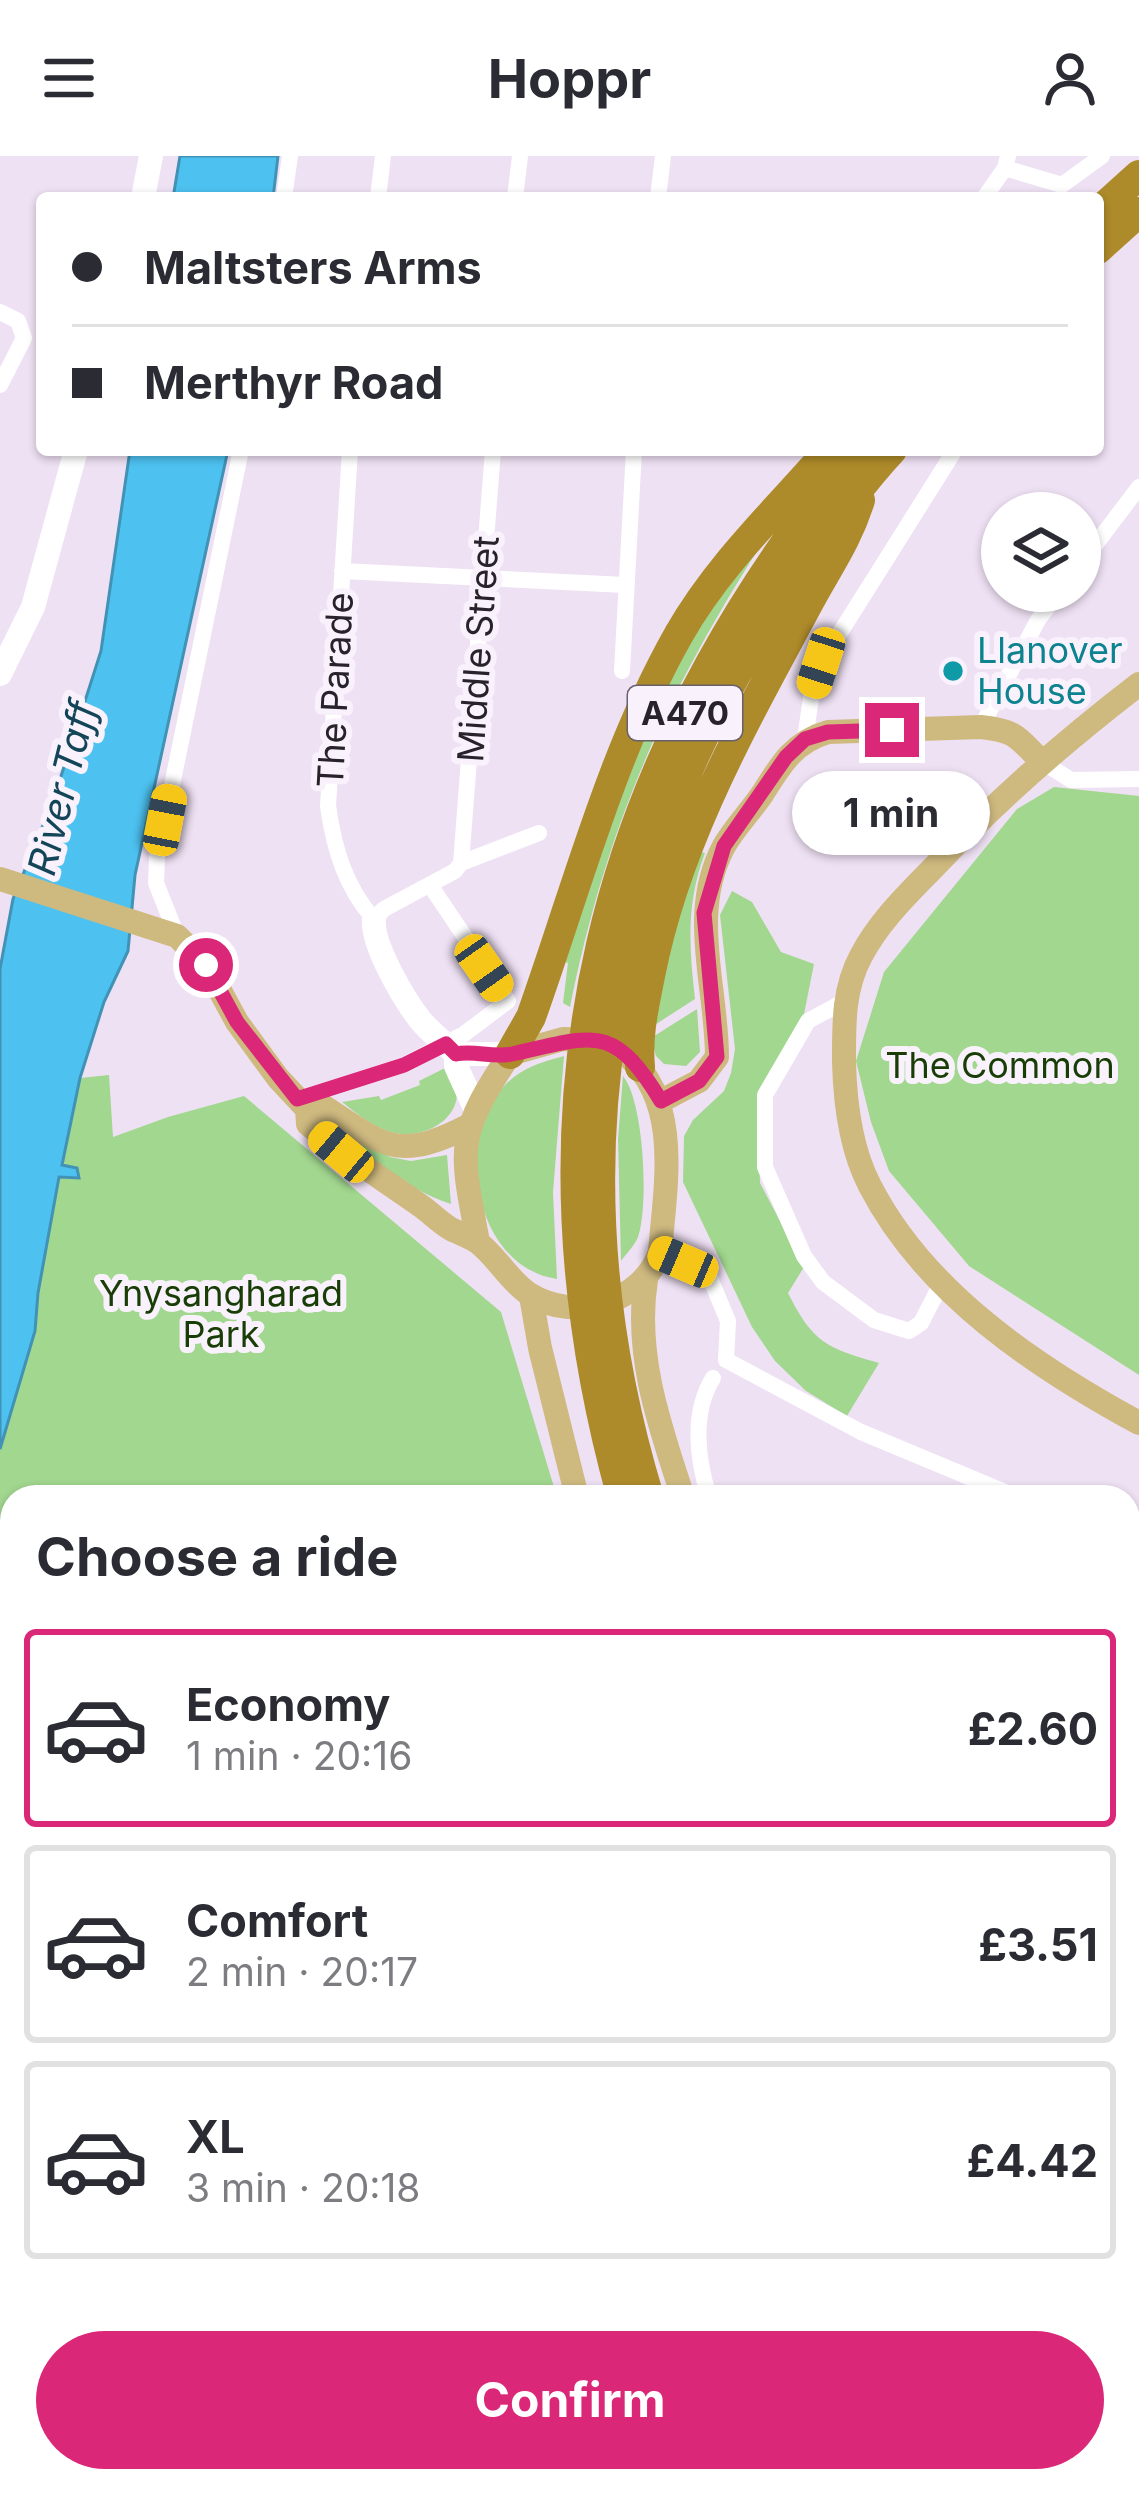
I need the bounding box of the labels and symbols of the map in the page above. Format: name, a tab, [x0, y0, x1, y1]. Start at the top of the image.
street label: Middle Street	[448, 534, 508, 764]
street label: The Parade	[308, 591, 362, 789]
car	[793, 623, 849, 703]
place label: Llanover House	[977, 628, 1123, 713]
marker: Llanover House	[940, 658, 966, 684]
road number: A470	[628, 686, 742, 740]
water label: River Taff	[17, 693, 107, 880]
route end	[865, 703, 919, 757]
callout: 1 min	[793, 772, 991, 856]
car	[140, 781, 190, 859]
car	[449, 928, 519, 1008]
route start	[179, 938, 233, 992]
park label: The Common	[885, 1043, 1115, 1087]
car	[302, 1115, 380, 1189]
car	[643, 1231, 723, 1293]
park label: Ynysangharad Park	[99, 1271, 343, 1356]

